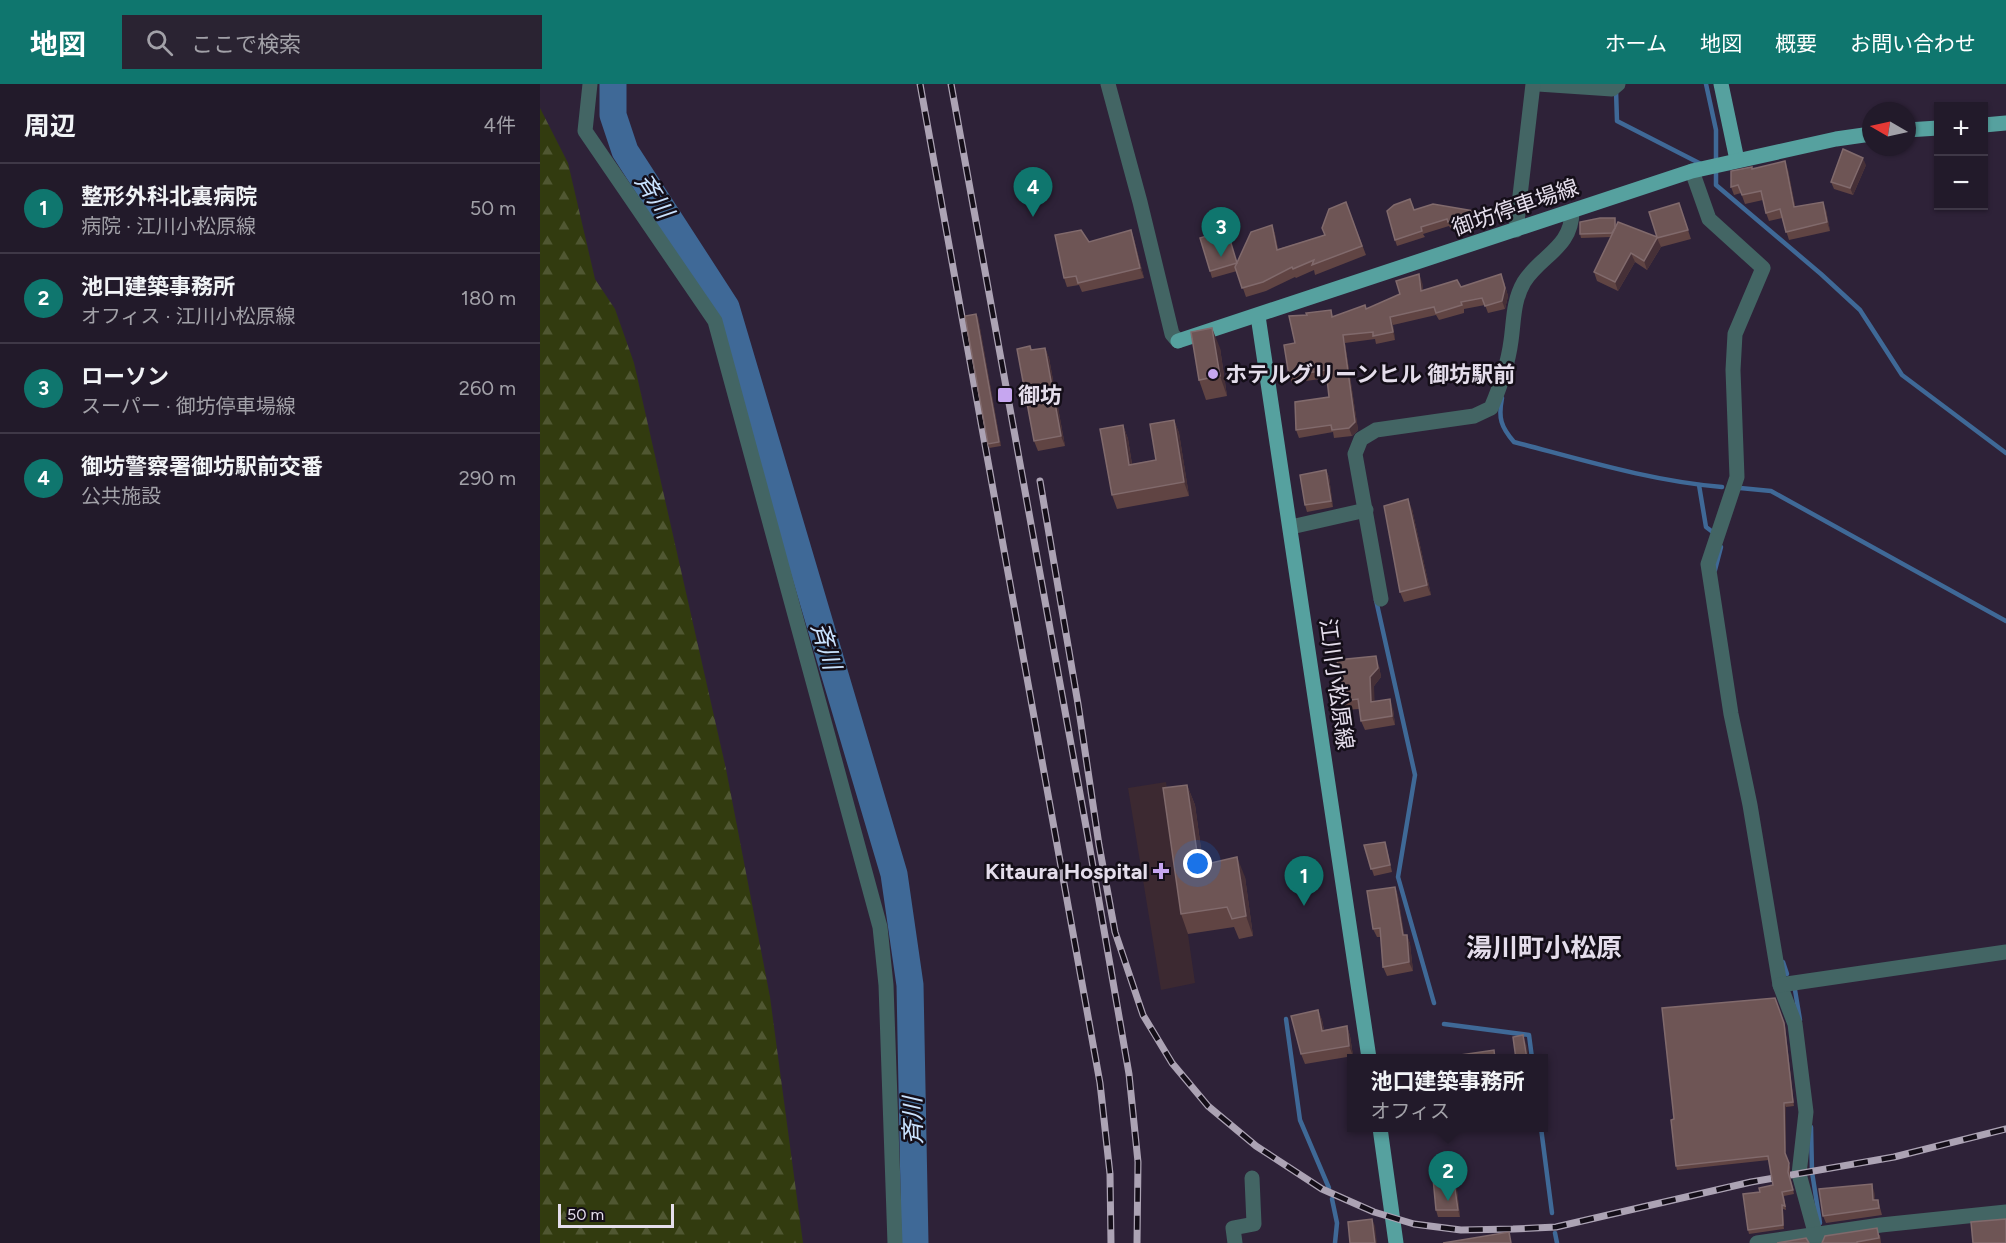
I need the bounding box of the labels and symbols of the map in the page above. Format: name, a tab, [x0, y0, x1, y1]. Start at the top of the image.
north arrow	[1862, 102, 1916, 156]
water label: 斉川	[629, 168, 681, 226]
pin: 4	[1014, 168, 1052, 217]
street label: 御坊停車場線	[1448, 173, 1582, 242]
pin: 3	[1202, 208, 1240, 257]
place label: ホテルグリーンヒル 御坊駅前	[1225, 361, 1515, 388]
marker: ホテルグリーンヒル 御坊駅前	[1206, 367, 1220, 381]
place label: 御坊	[1018, 382, 1062, 409]
marker: 御坊	[996, 386, 1014, 404]
street label: 江川小松原線	[1314, 617, 1359, 751]
water label: 斉川	[806, 619, 848, 676]
your location	[1183, 849, 1212, 878]
pin: 1	[1284, 856, 1323, 906]
place label: Kitaura Hospital	[985, 858, 1148, 885]
marker: Kitaura Hospital	[1152, 862, 1170, 880]
district label: 湯川町小松原	[1466, 932, 1622, 964]
water label: 斉川	[898, 1094, 927, 1145]
pin: 2	[1428, 1152, 1468, 1201]
scale bar	[558, 1201, 674, 1228]

